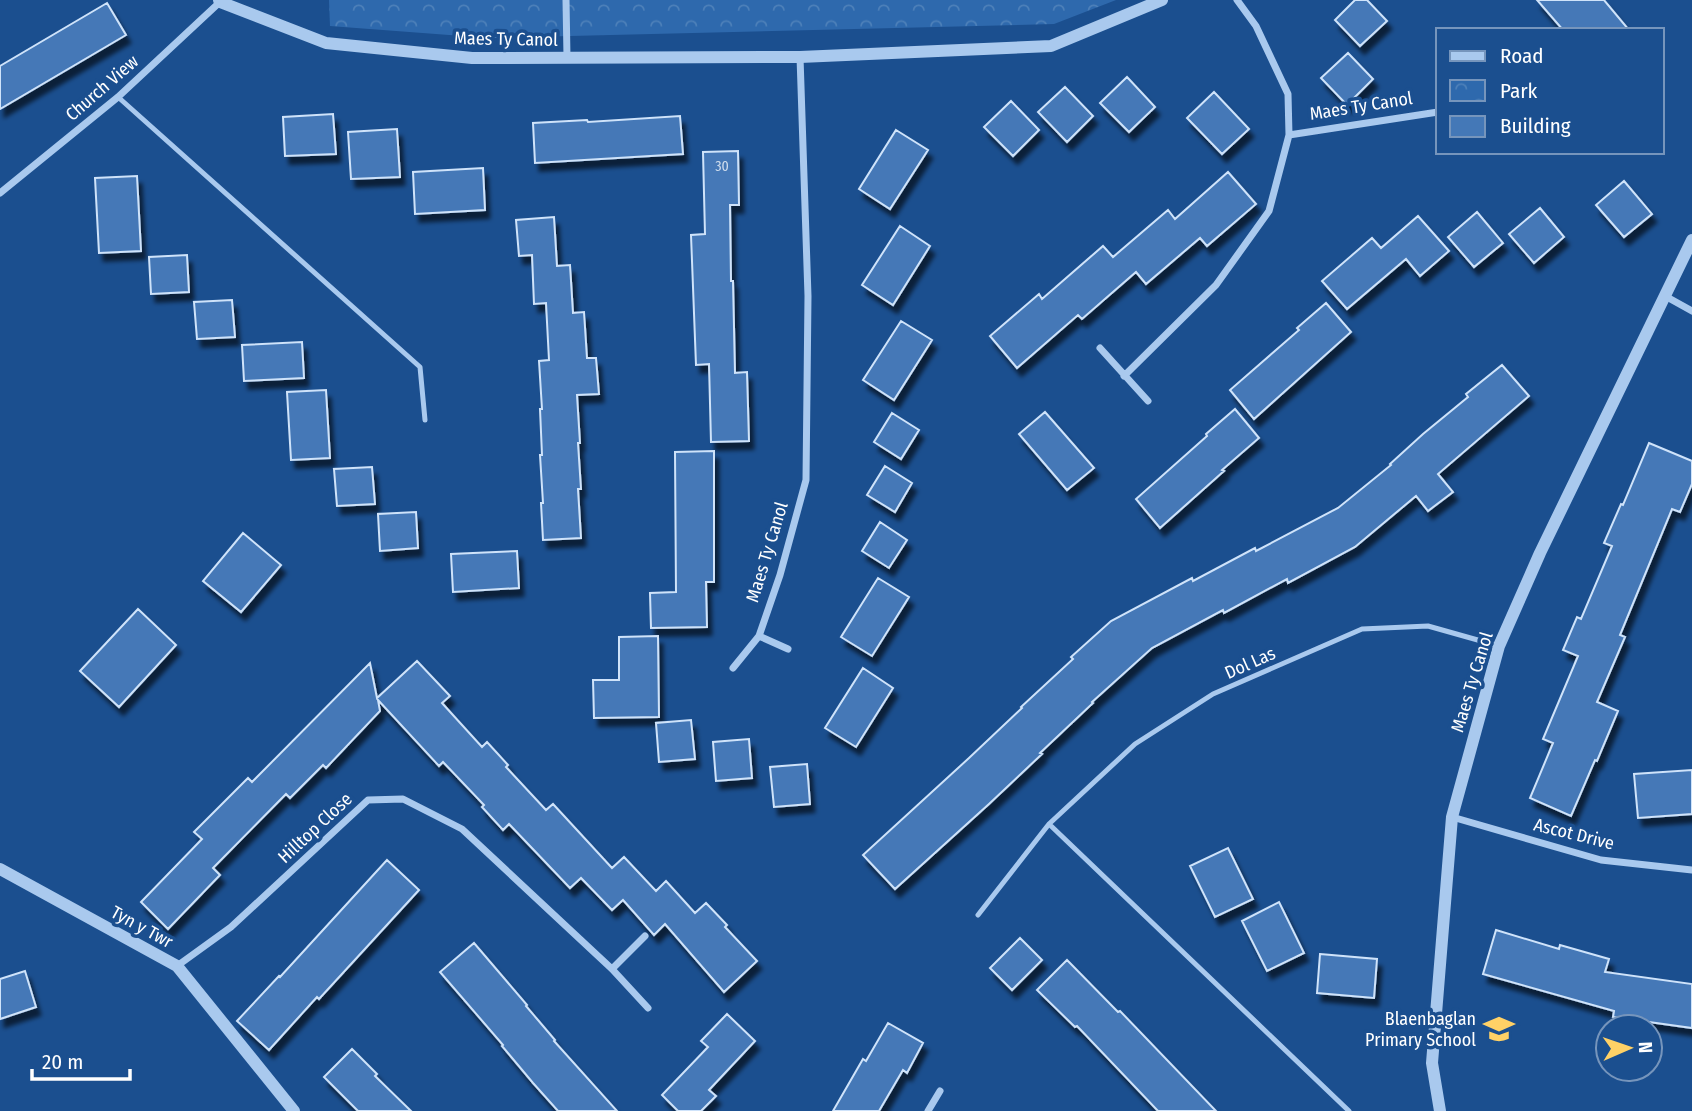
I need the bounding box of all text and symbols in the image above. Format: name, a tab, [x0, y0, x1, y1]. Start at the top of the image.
street label: Maes Ty Canol	[454, 27, 558, 51]
legend	[1436, 28, 1664, 154]
text: Road	[1500, 43, 1544, 69]
street label: Church View	[61, 50, 143, 126]
text: Park	[1500, 78, 1538, 104]
street label: Maes Ty Canol	[1308, 87, 1414, 125]
text: Building	[1500, 113, 1571, 139]
house number: 30	[715, 158, 729, 175]
street label: Maes Ty Canol	[741, 499, 793, 605]
street label: Maes Ty Canol	[1446, 629, 1498, 735]
street label: Dol Las	[1221, 642, 1279, 684]
street label: Hilltop Close	[273, 788, 357, 868]
street label: Ascot Drive	[1531, 813, 1617, 855]
street label: Tyn y Twr	[107, 901, 177, 953]
place label: Blaenbaglan Primary School	[1365, 1008, 1476, 1051]
school or university icon: Blaenbaglan Primary School	[1482, 1012, 1516, 1046]
north arrow	[1594, 1013, 1664, 1083]
scale bar	[32, 1038, 130, 1082]
text: N	[1634, 1041, 1657, 1054]
text: 20 m	[42, 1049, 83, 1075]

